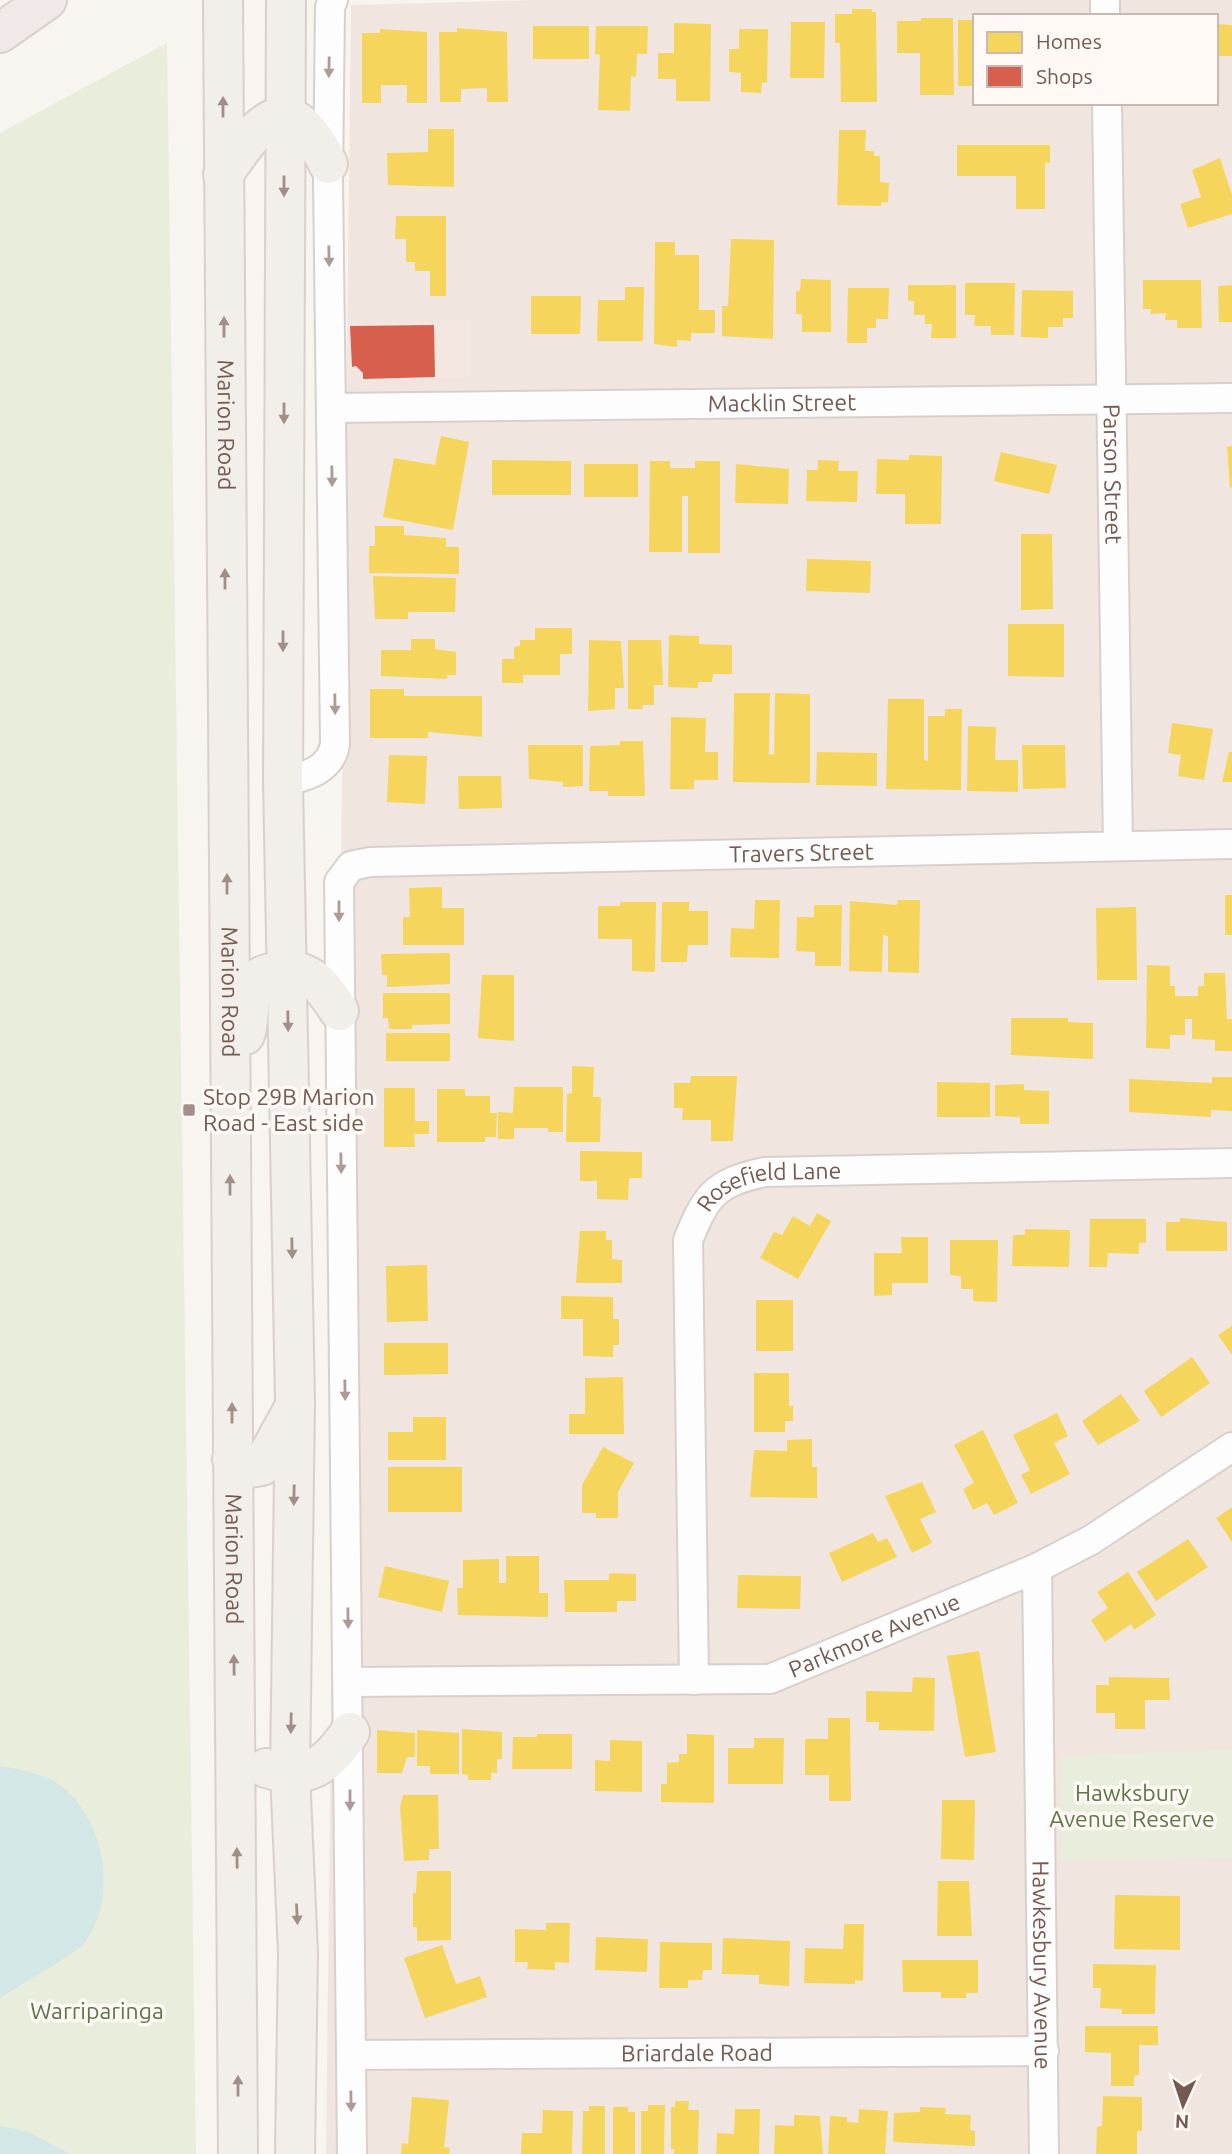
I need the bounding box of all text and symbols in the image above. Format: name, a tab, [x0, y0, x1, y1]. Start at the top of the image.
legend	[973, 14, 1218, 105]
text: Homes	[1036, 29, 1102, 53]
one-way arrow	[323, 57, 335, 79]
text: Shops	[1036, 64, 1093, 88]
one-way arrow	[217, 96, 229, 118]
one-way arrow	[278, 175, 290, 197]
one-way arrow	[323, 246, 335, 268]
one-way arrow	[218, 316, 230, 338]
street label: Marion Road	[214, 359, 239, 491]
street label: Macklin Street	[708, 389, 856, 416]
one-way arrow	[278, 402, 290, 424]
street label: Parson Street	[1099, 404, 1127, 544]
one-way arrow	[327, 465, 338, 487]
one-way arrow	[219, 568, 231, 590]
one-way arrow	[277, 630, 289, 652]
one-way arrow	[329, 693, 341, 715]
street label: Travers Street	[729, 838, 874, 866]
one-way arrow	[221, 873, 233, 895]
one-way arrow	[333, 900, 345, 922]
street label: Marion Road	[217, 926, 243, 1058]
one-way arrow	[282, 1010, 294, 1032]
place label: Stop 29B Marion Road - East side	[203, 1084, 375, 1135]
marker: Stop 29B Marion Road - East side	[181, 1102, 197, 1118]
one-way arrow	[336, 1152, 347, 1174]
street label: Rosefield Lane	[692, 1158, 841, 1216]
one-way arrow	[224, 1174, 236, 1196]
one-way arrow	[287, 1238, 298, 1260]
one-way arrow	[339, 1379, 351, 1401]
one-way arrow	[226, 1402, 237, 1424]
one-way arrow	[288, 1484, 300, 1506]
street label: Marion Road	[221, 1493, 247, 1625]
street label: Parkmore Avenue	[785, 1588, 964, 1682]
one-way arrow	[343, 1607, 354, 1629]
one-way arrow	[228, 1654, 240, 1676]
one-way arrow	[285, 1712, 297, 1734]
park label: Hawksbury Avenue Reserve	[1049, 1780, 1215, 1831]
one-way arrow	[344, 1789, 356, 1811]
one-way arrow	[231, 1847, 242, 1869]
street label: Hawkesbury Avenue	[1028, 1860, 1056, 2070]
one-way arrow	[291, 1904, 302, 1926]
park label: Warriparinga	[30, 1998, 164, 2023]
street label: Briardale Road	[621, 2040, 773, 2065]
north arrow	[1148, 2070, 1218, 2140]
one-way arrow	[232, 2075, 244, 2097]
one-way arrow	[345, 2090, 357, 2112]
text: N	[1174, 2111, 1190, 2133]

